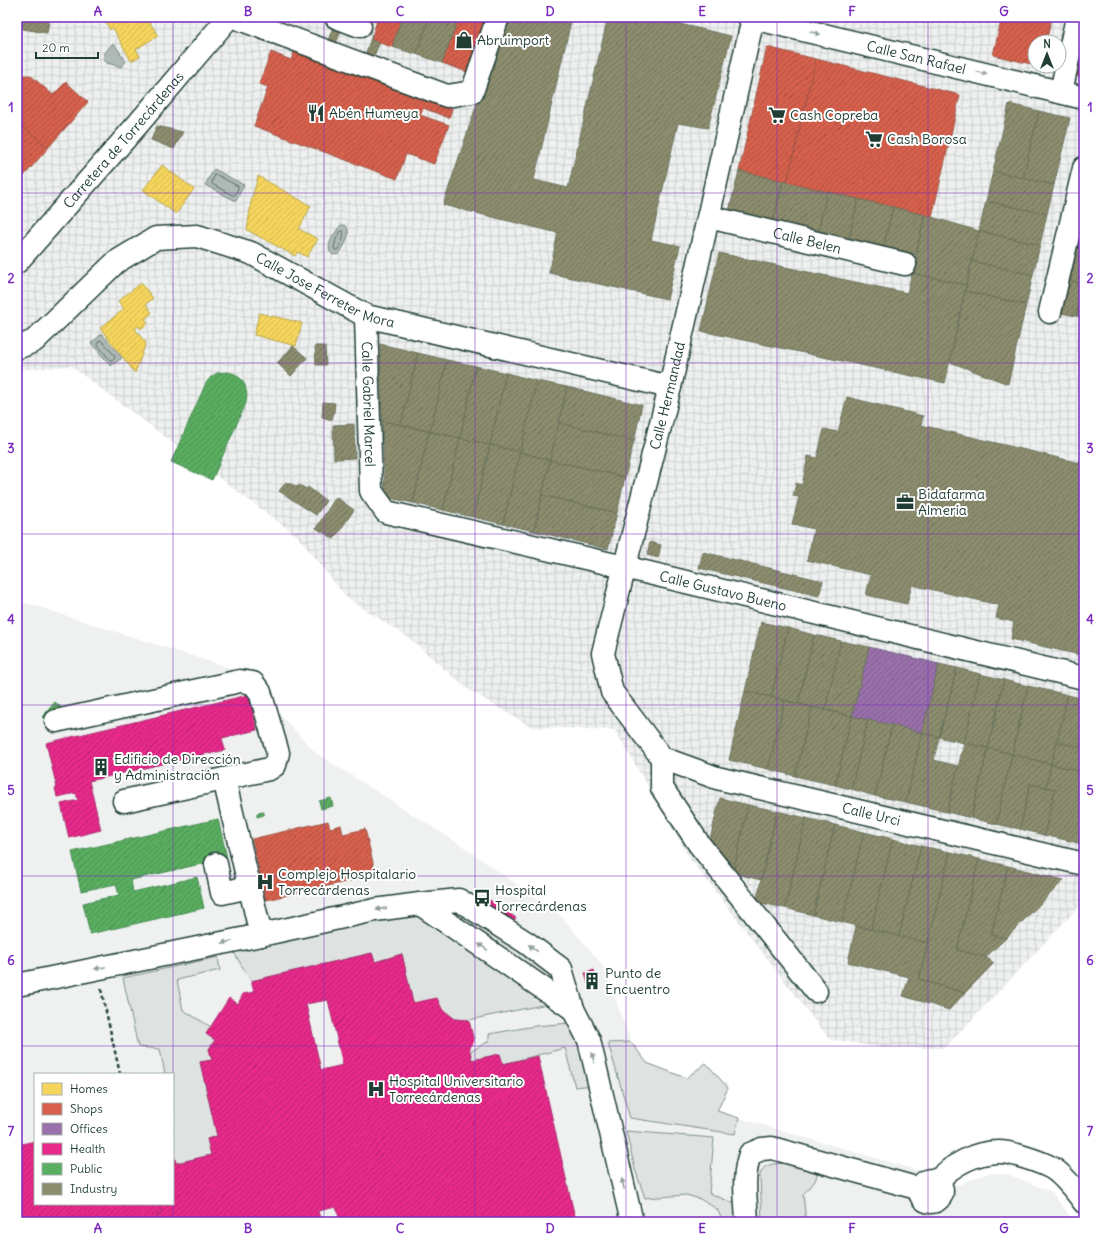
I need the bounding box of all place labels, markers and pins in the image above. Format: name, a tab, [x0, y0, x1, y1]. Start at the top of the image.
shop icon: Abruimport	[454, 30, 474, 50]
place label: Abruimport	[477, 31, 550, 49]
restaurant icon: Abén Humeya	[306, 103, 326, 123]
place label: Abén Humeya	[329, 104, 419, 122]
supermarket icon: Cash Copreba	[767, 105, 787, 125]
place label: Cash Copreba	[790, 106, 878, 124]
supermarket icon: Cash Borosa	[864, 129, 884, 149]
place label: Cash Borosa	[887, 130, 967, 148]
place label: Bidafarma Almería	[918, 485, 985, 519]
office icon: Bidafarma Almería	[895, 492, 915, 512]
place label: Edificio de Dirección y Administración	[114, 750, 241, 784]
building icon: Edificio de Dirección y Administración	[91, 757, 111, 777]
place label: Complejo Hospitalario Torrecárdenas	[278, 865, 416, 899]
hospital icon: Complejo Hospitalario Torrecárdenas	[255, 872, 275, 892]
place label: Hospital Torrecárdenas	[495, 881, 587, 915]
bus stop icon: Hospital Torrecárdenas	[472, 888, 492, 908]
place label: Punto de Encuentro	[605, 964, 670, 998]
building icon: Punto de Encuentro	[582, 971, 602, 991]
place label: Hospital Universitario Torrecárdenas	[389, 1072, 523, 1106]
hospital icon: Hospital Universitario Torrecárdenas	[366, 1079, 386, 1099]

